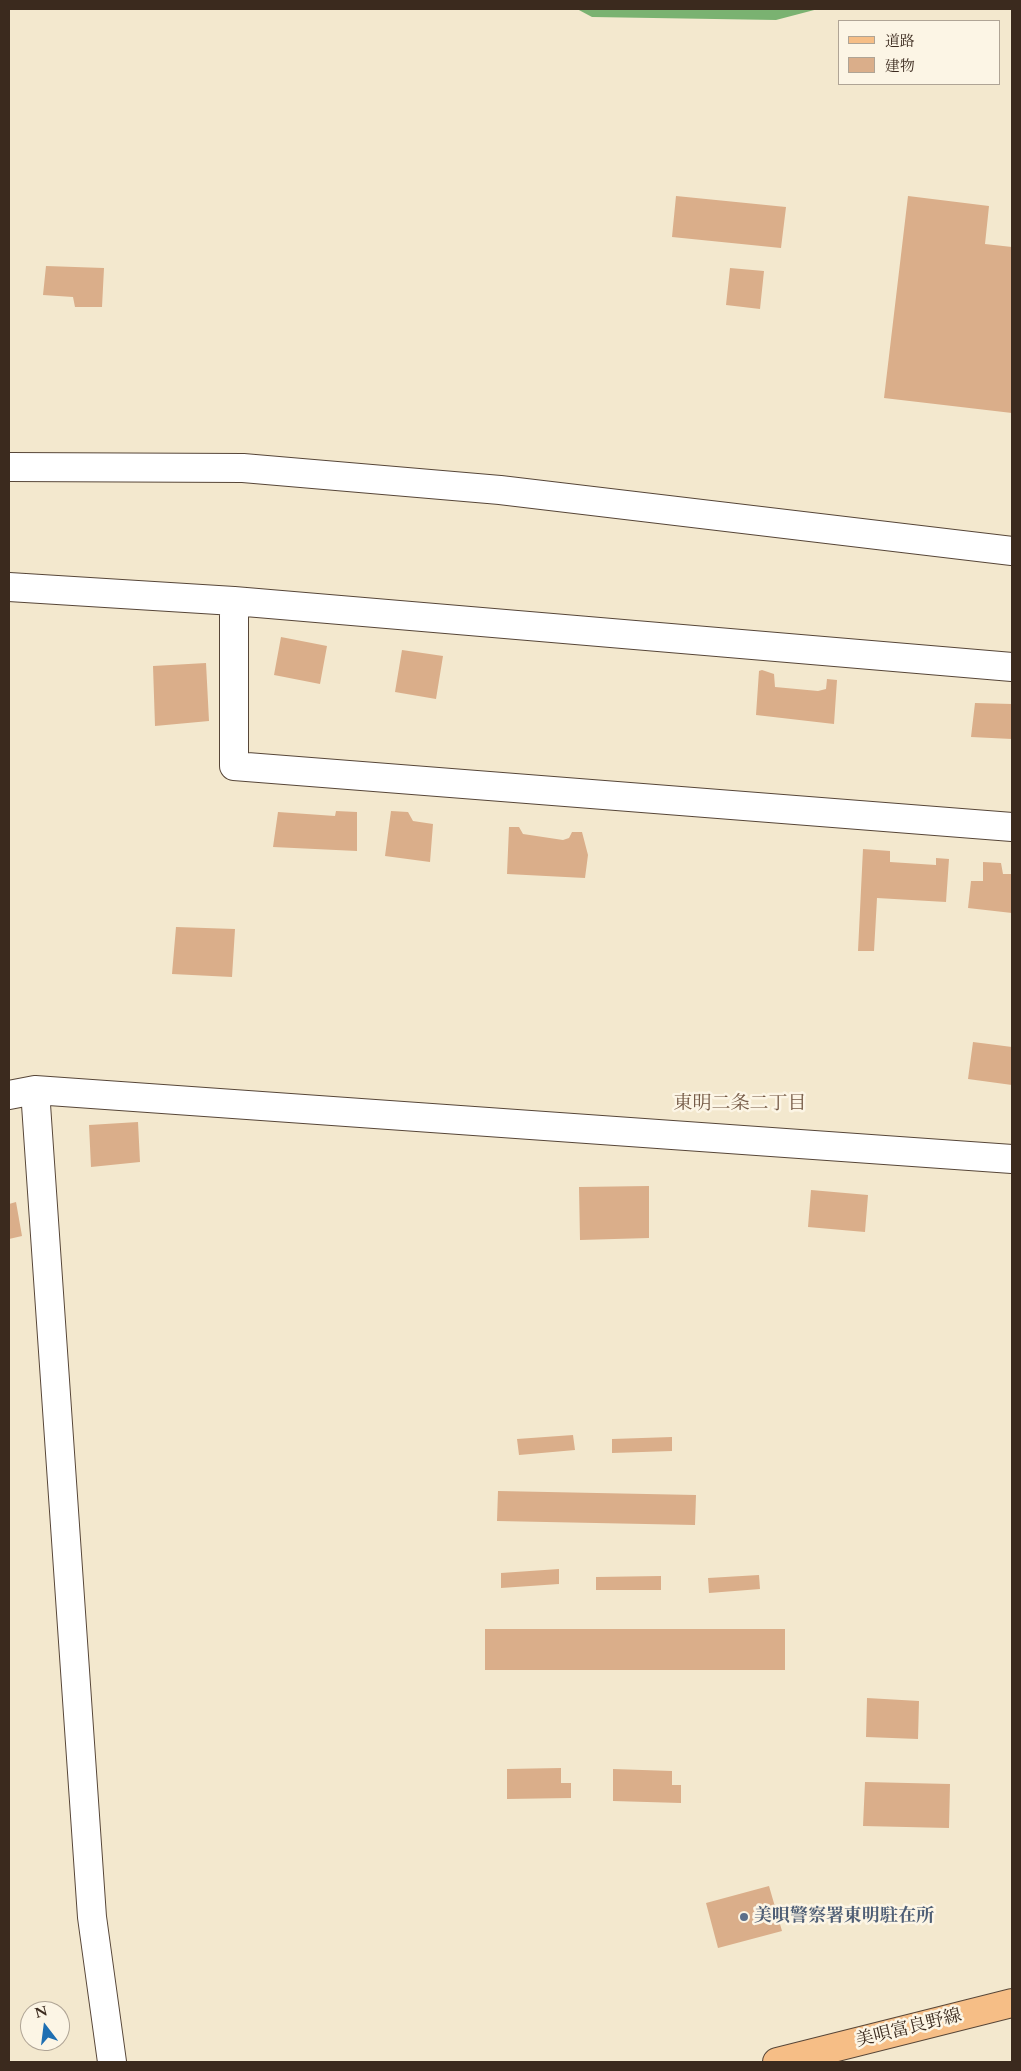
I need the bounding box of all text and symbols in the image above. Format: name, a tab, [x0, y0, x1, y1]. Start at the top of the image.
legend	[838, 20, 1001, 85]
text: 道路	[885, 31, 915, 51]
text: 建物	[885, 56, 915, 76]
district label: 東明二条二丁目	[674, 1094, 806, 1116]
place label: 美唄警察署東明駐在所	[754, 1906, 934, 1928]
marker: 美唄警察署東明駐在所	[738, 1911, 750, 1923]
north arrow	[20, 2001, 70, 2051]
text: N	[33, 2001, 50, 2023]
street label: 美唄富良野線	[854, 2005, 964, 2053]

